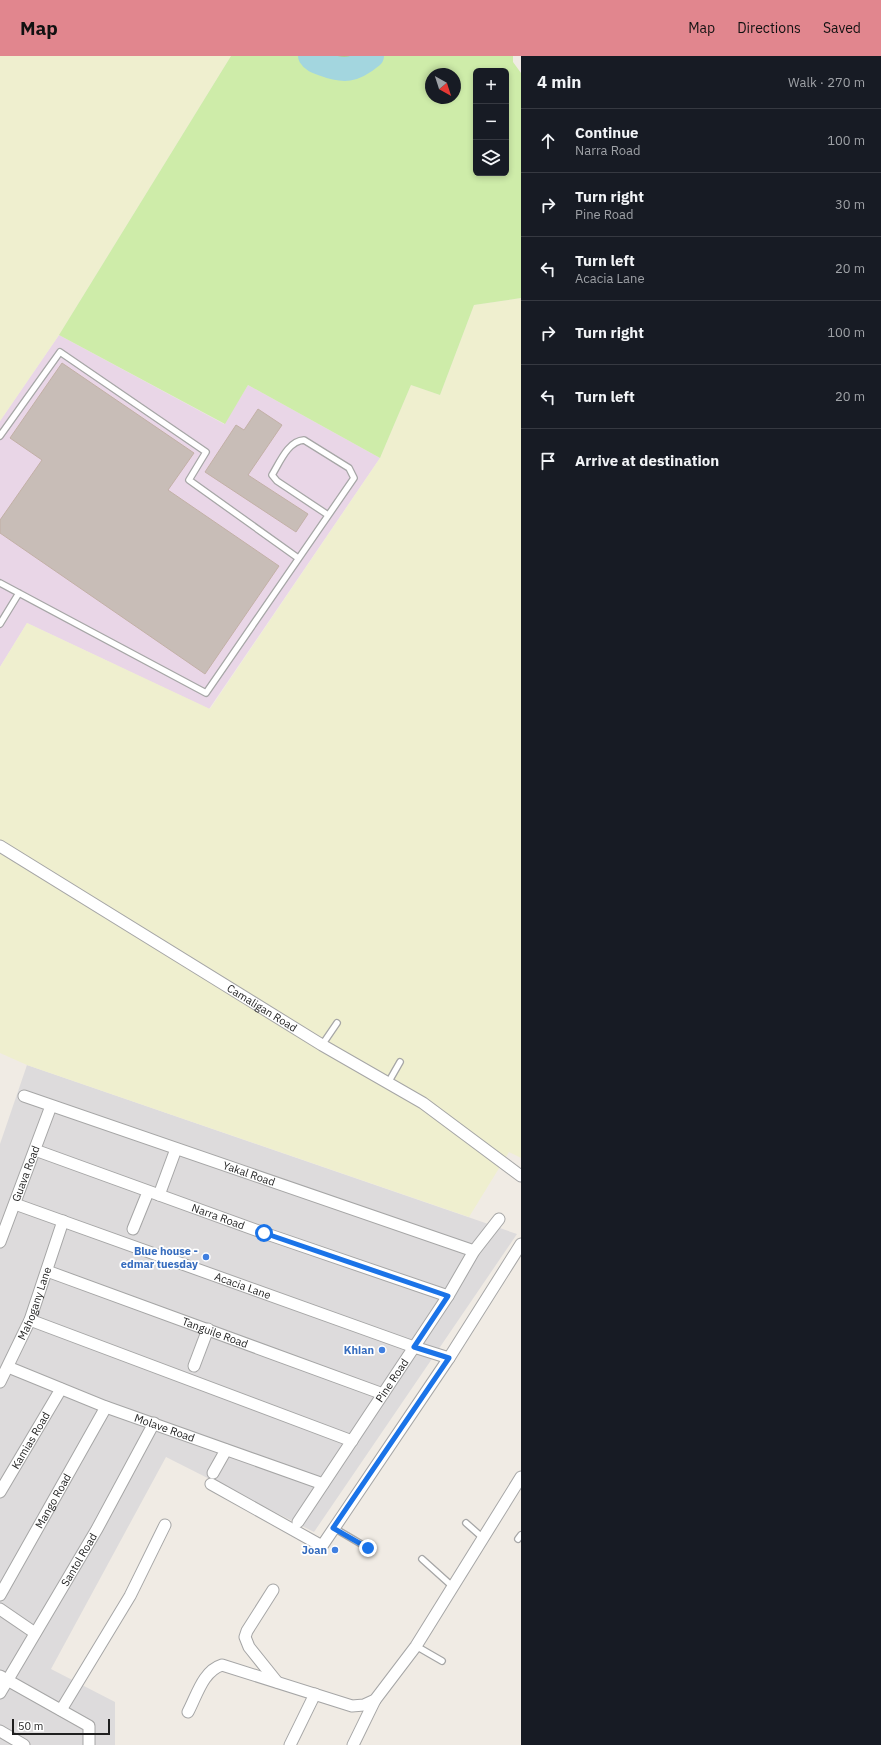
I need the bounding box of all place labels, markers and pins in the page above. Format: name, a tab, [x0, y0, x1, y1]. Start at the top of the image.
place label: Blue house - edmar tuesday	[121, 1244, 198, 1271]
marker: Blue house - edmar tuesday	[201, 1252, 211, 1262]
place label: Khian	[344, 1343, 374, 1357]
marker: Khian	[377, 1345, 387, 1355]
place label: Joan	[302, 1543, 327, 1557]
marker: Joan	[330, 1545, 340, 1555]

